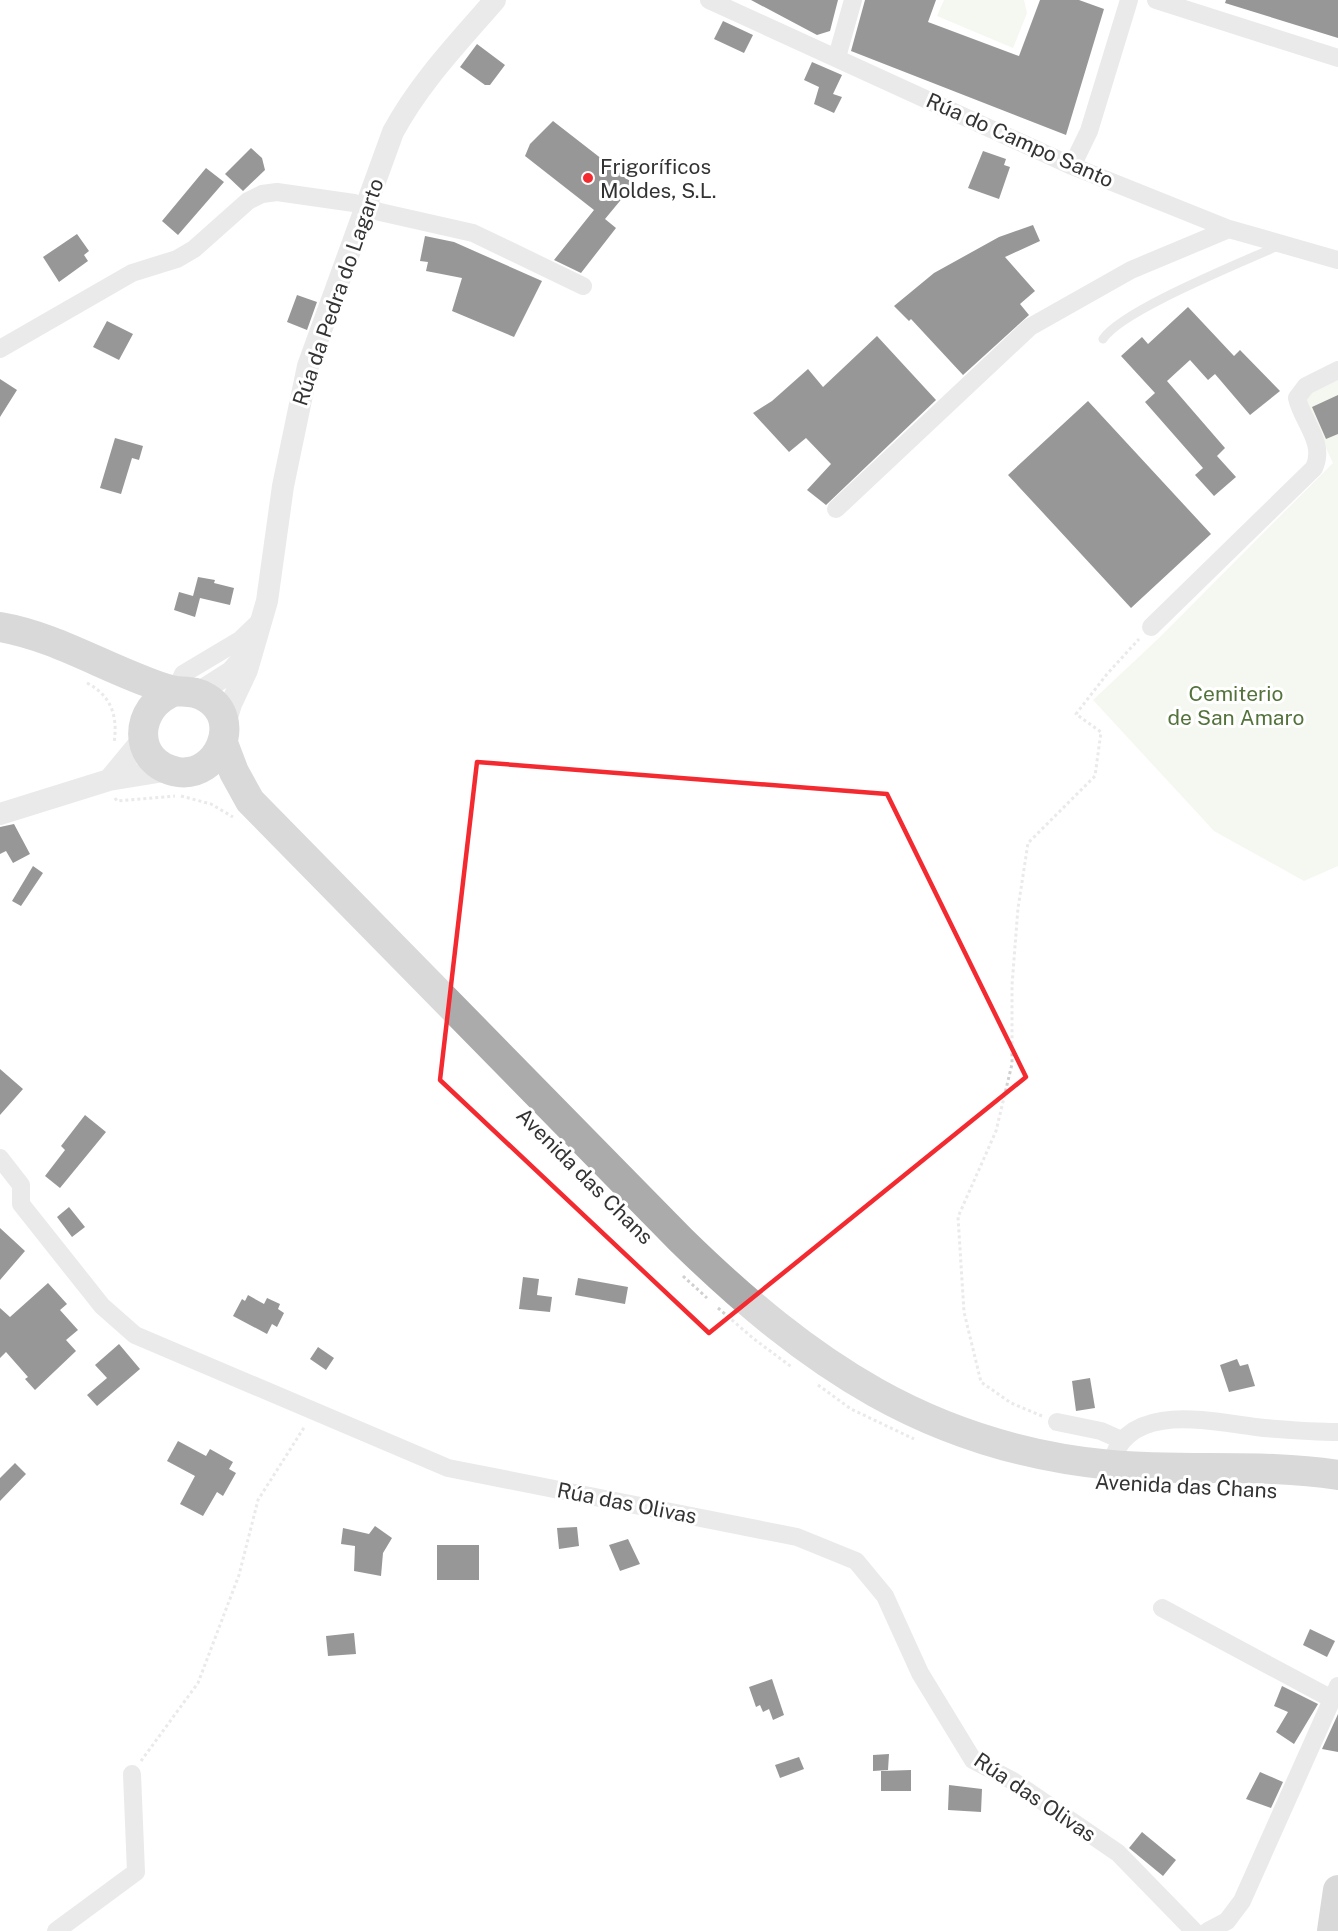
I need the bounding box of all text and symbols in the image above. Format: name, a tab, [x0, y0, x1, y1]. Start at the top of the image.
street label: Rúa do Campo Santo	[922, 87, 1118, 193]
place label: Frigoríficos Moldes, S.L.	[600, 154, 717, 203]
marker: Frigoríficos Moldes, S.L.	[581, 171, 595, 185]
street label: Rúa da Pedra do Lagarto	[287, 175, 389, 409]
park label: Cemiterio de San Amaro	[1168, 681, 1304, 730]
street label: Avenida das Chans	[512, 1103, 658, 1249]
street label: Avenida das Chans	[1094, 1469, 1278, 1503]
street label: Rúa das Olivas	[555, 1477, 699, 1529]
street label: Rúa das Olivas	[969, 1747, 1101, 1847]

